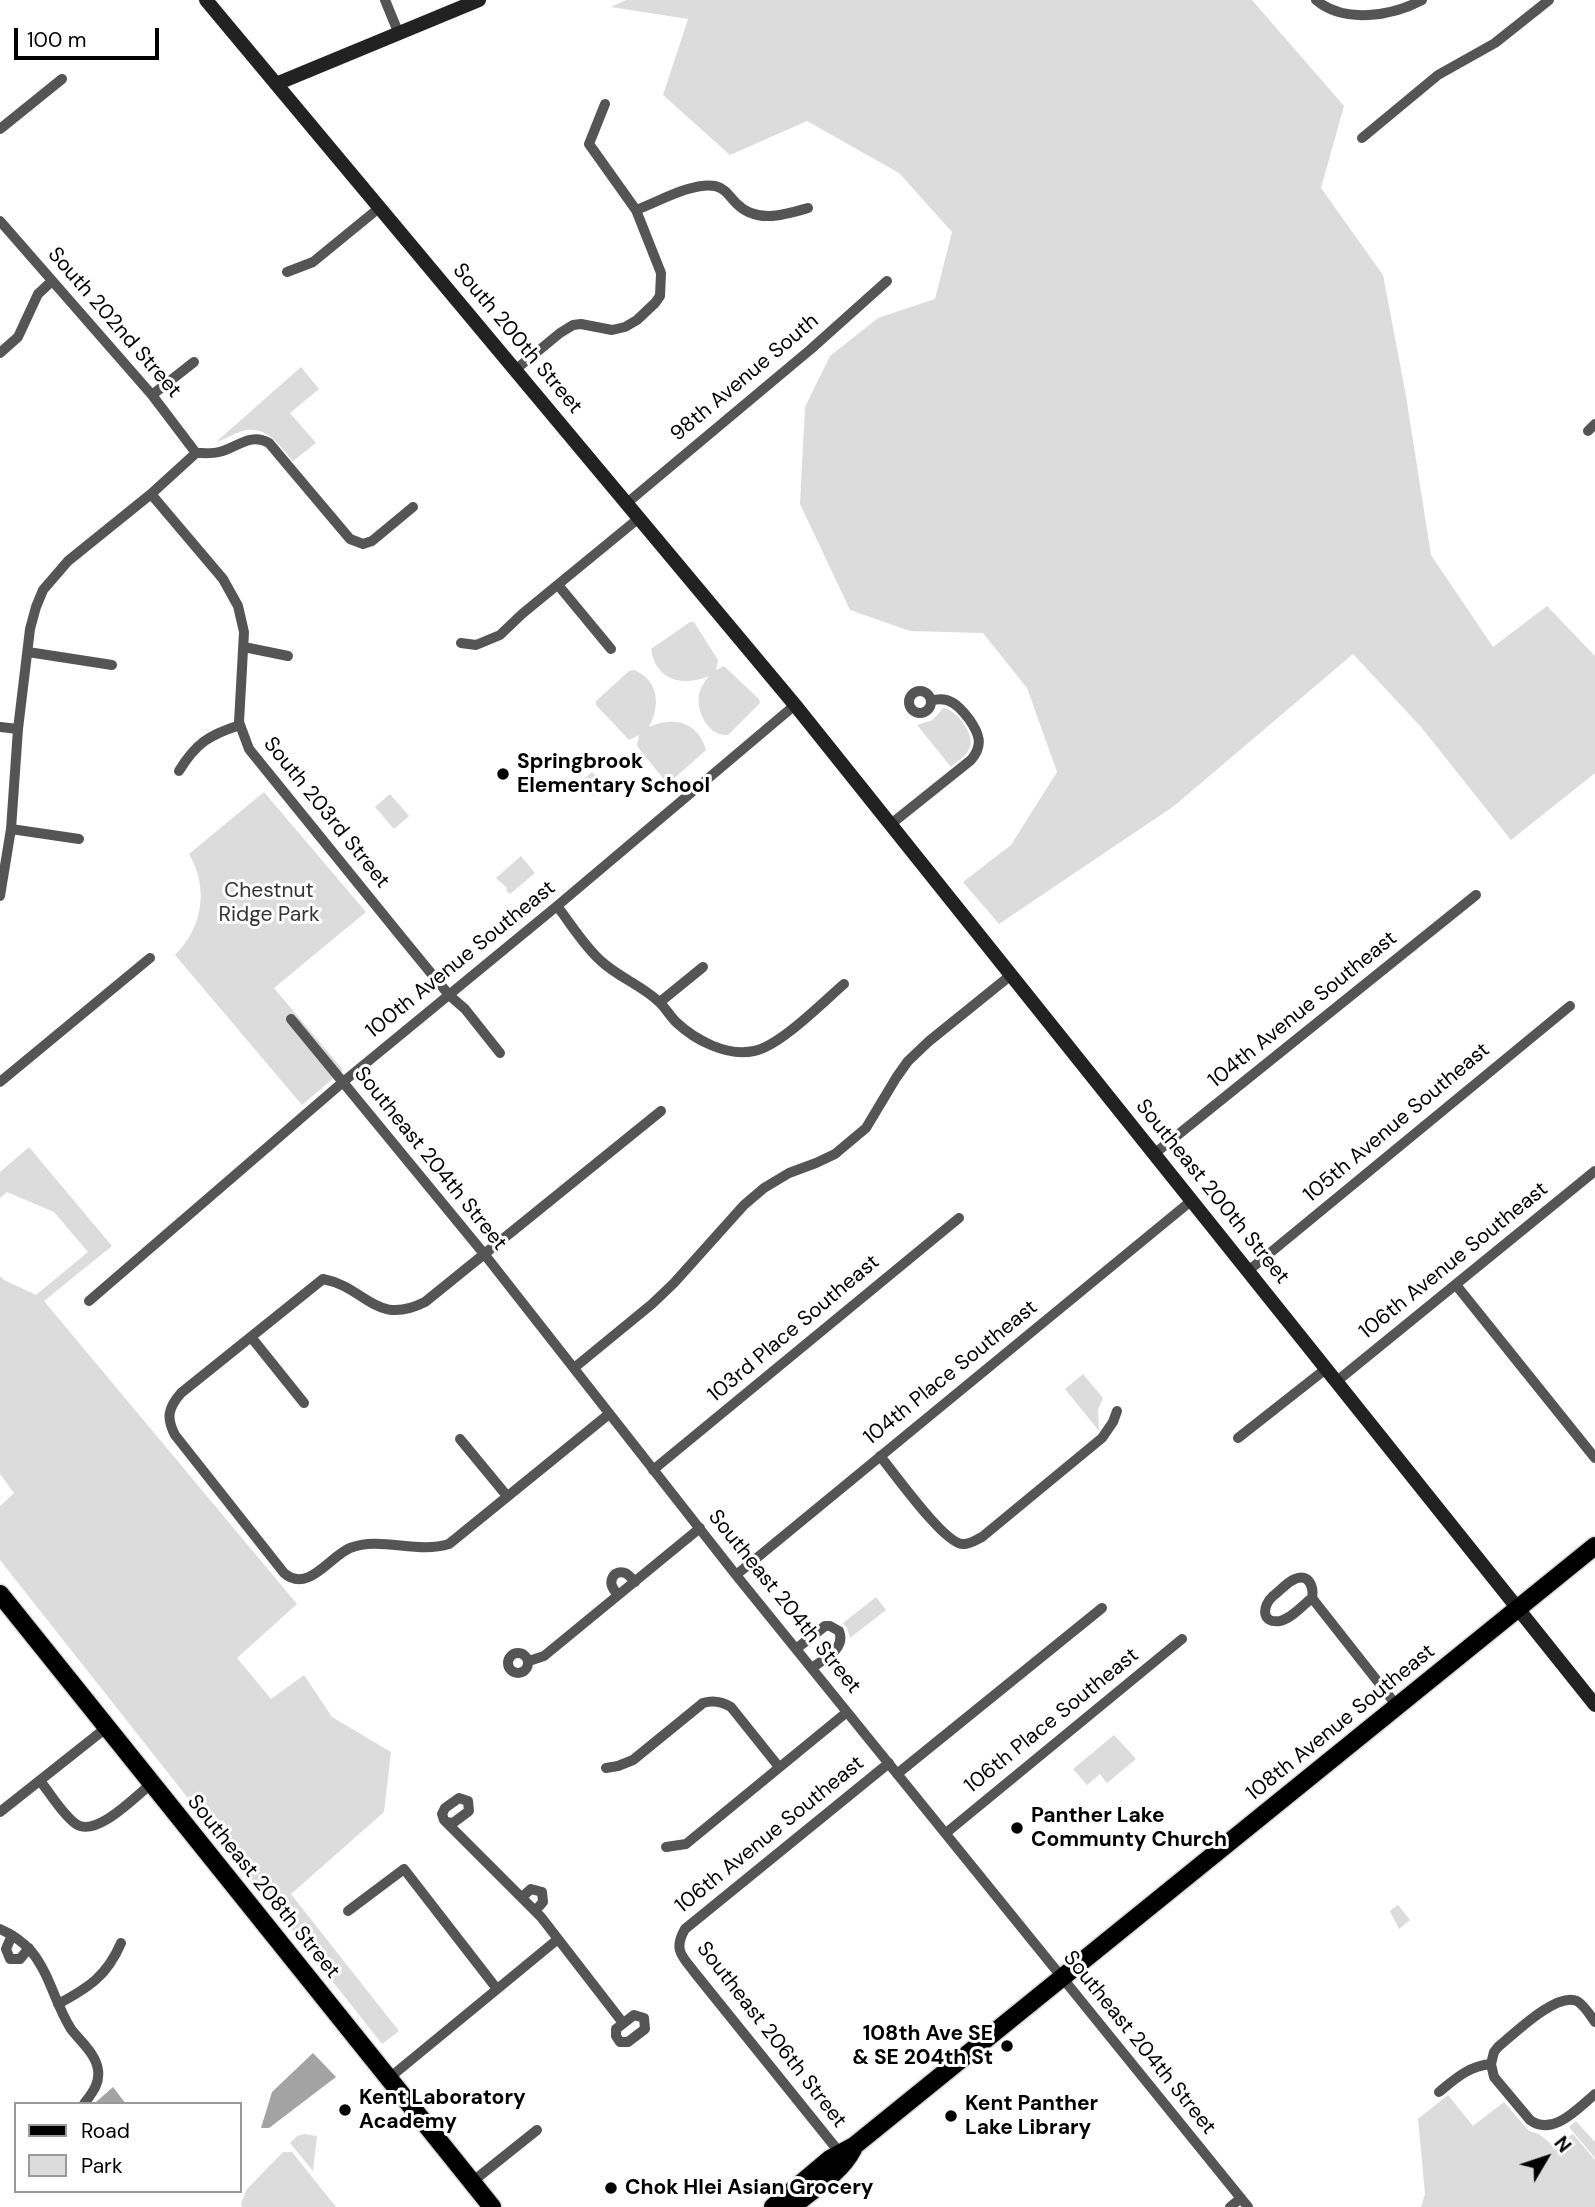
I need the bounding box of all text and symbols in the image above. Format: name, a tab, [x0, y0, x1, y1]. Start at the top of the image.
scale bar	[18, 14, 163, 58]
text: 100 m	[27, 26, 87, 54]
street label: South 202nd Street	[42, 243, 186, 403]
street label: South 200th Street	[447, 259, 587, 419]
street label: 98th Avenue South	[666, 309, 824, 447]
street label: South 203rd Street	[257, 732, 395, 894]
place label: Springbrook Elementary School	[517, 749, 710, 799]
marker: Springbrook Elementary School	[495, 766, 511, 782]
street label: 100th Avenue Southeast	[361, 876, 561, 1044]
park label: Chestnut Ridge Park	[219, 878, 319, 928]
street label: 104th Avenue Southeast	[1204, 926, 1402, 1094]
street label: 105th Avenue Southeast	[1299, 1038, 1495, 1208]
street label: Southeast 204th Street	[348, 1062, 512, 1256]
street label: Southeast 200th Street	[1130, 1095, 1294, 1289]
street label: 106th Avenue Southeast	[1355, 1177, 1553, 1345]
street label: 103rd Place Southeast	[703, 1250, 885, 1408]
street label: 104th Place Southeast	[859, 1295, 1043, 1451]
street label: Southeast 204th Street	[702, 1505, 866, 1699]
street label: 108th Avenue Southeast	[1242, 1639, 1440, 1807]
street label: 106th Place Southeast	[960, 1643, 1144, 1799]
street label: 106th Avenue Southeast	[671, 1751, 869, 1919]
street label: Southeast 208th Street	[181, 1790, 345, 1984]
place label: Panther Lake Communty Church	[1031, 1803, 1227, 1853]
marker: Panther Lake Communty Church	[1009, 1820, 1025, 1836]
street label: Southeast 206th Street	[691, 1937, 851, 2133]
street label: Southeast 204th Street	[1057, 1946, 1221, 2140]
place label: 108th Ave SE & SE 204th St	[853, 2021, 993, 2071]
marker: 108th Ave SE & SE 204th St	[999, 2038, 1015, 2054]
place label: Kent Laboratory Academy	[359, 2085, 526, 2135]
place label: Kent Panther Lake Library	[965, 2091, 1098, 2141]
legend	[14, 2102, 242, 2193]
marker: Kent Laboratory Academy	[337, 2102, 353, 2118]
marker: Kent Panther Lake Library	[943, 2108, 959, 2124]
text: Road	[81, 2117, 130, 2145]
north arrow	[1511, 2123, 1581, 2193]
text: N	[1549, 2131, 1577, 2158]
text: Park	[81, 2152, 122, 2180]
place label: Chok Hlei Asian Grocery	[625, 2175, 874, 2201]
marker: Chok Hlei Asian Grocery	[603, 2180, 619, 2196]

